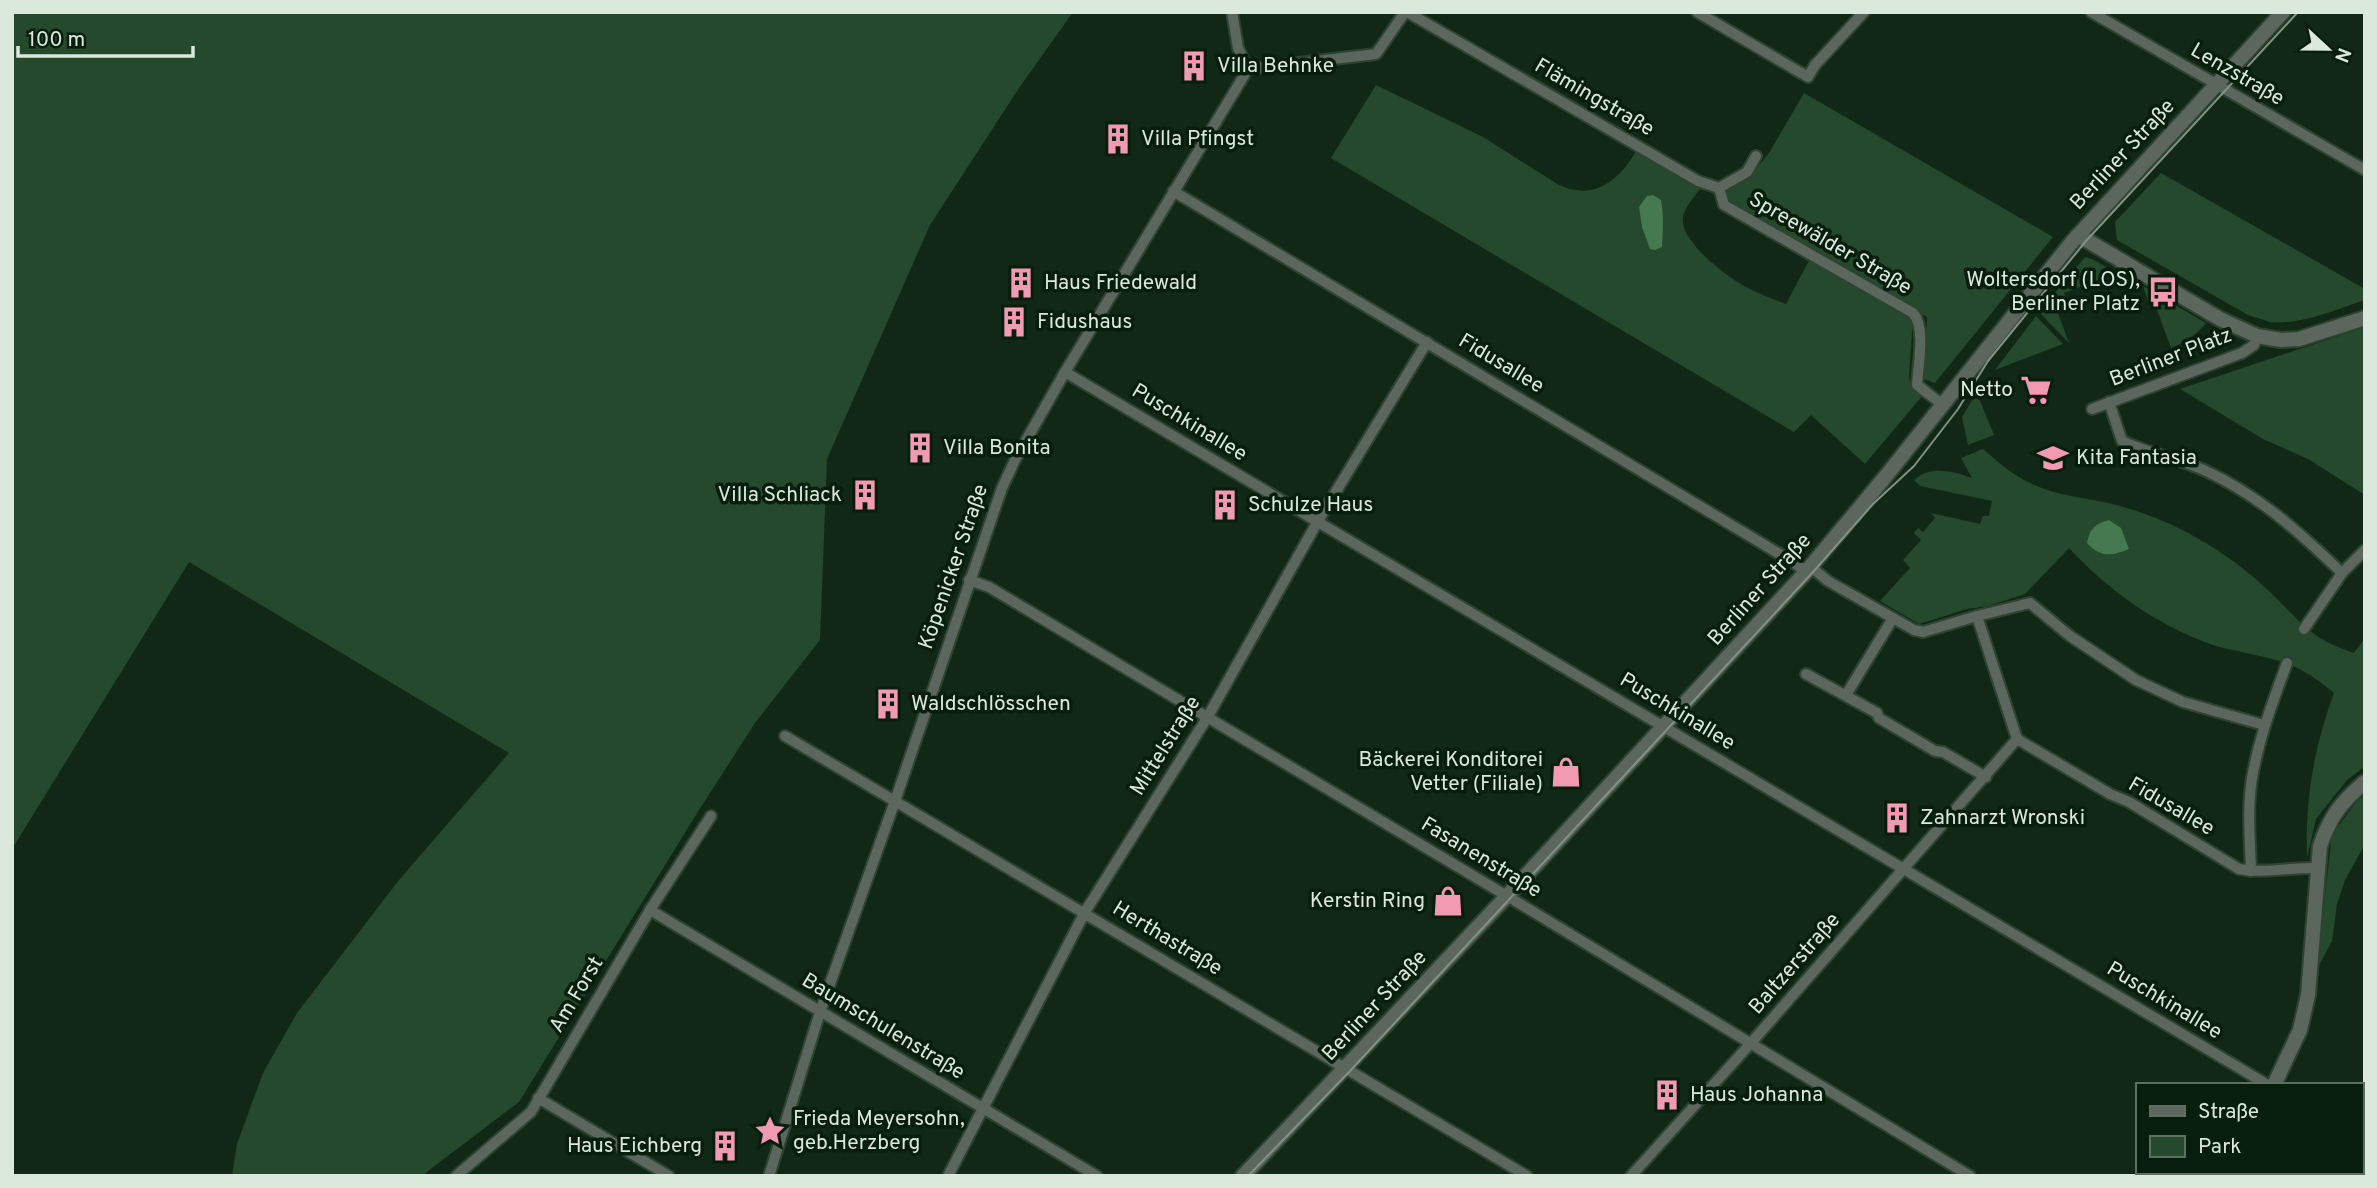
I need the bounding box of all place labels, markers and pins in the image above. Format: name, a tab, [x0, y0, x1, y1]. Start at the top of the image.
building icon: Villa Behnke	[1177, 49, 1211, 83]
place label: Villa Behnke	[1217, 53, 1334, 80]
building icon: Villa Pfingst	[1101, 122, 1135, 156]
place label: Villa Pfingst	[1141, 126, 1254, 153]
building icon: Haus Friedewald	[1004, 266, 1038, 300]
place label: Woltersdorf (LOS), Berliner Platz	[1966, 267, 2140, 318]
place label: Haus Friedewald	[1044, 270, 1197, 297]
bus stop icon: Woltersdorf (LOS), Berliner Platz	[2146, 275, 2180, 309]
building icon: Fidushaus	[997, 305, 1031, 339]
place label: Fidushaus	[1037, 309, 1132, 336]
supermarket icon: Netto	[2019, 373, 2053, 407]
place label: Netto	[1960, 377, 2013, 404]
building icon: Villa Bonita	[903, 431, 937, 465]
place label: Villa Bonita	[943, 435, 1051, 462]
school or university icon: Kita Fantasia	[2036, 441, 2070, 475]
place label: Kita Fantasia	[2076, 445, 2197, 472]
building icon: Villa Schliack	[848, 478, 882, 512]
place label: Villa Schliack	[718, 482, 842, 509]
building icon: Schulze Haus	[1208, 488, 1242, 522]
place label: Schulze Haus	[1248, 492, 1373, 519]
building icon: Waldschlösschen	[871, 687, 905, 721]
place label: Waldschlösschen	[911, 691, 1071, 718]
place label: Bäckerei Konditorei Vetter (Filiale)	[1359, 747, 1543, 798]
shop icon: Bäckerei Konditorei Vetter (Filiale)	[1549, 755, 1583, 789]
building icon: Zahnarzt Wronski	[1880, 801, 1914, 835]
place label: Zahnarzt Wronski	[1920, 805, 2085, 832]
shop icon: Kerstin Ring	[1431, 884, 1465, 918]
place label: Kerstin Ring	[1310, 888, 1425, 915]
building icon: Haus Johanna	[1650, 1078, 1684, 1112]
place label: Haus Johanna	[1690, 1082, 1823, 1109]
place label: Frieda Meyersohn, geb.Herzberg	[793, 1106, 965, 1157]
place icon: Frieda Meyersohn, geb.Herzberg	[753, 1114, 787, 1148]
building icon: Haus Eichberg	[708, 1129, 742, 1163]
place label: Haus Eichberg	[567, 1133, 702, 1160]

